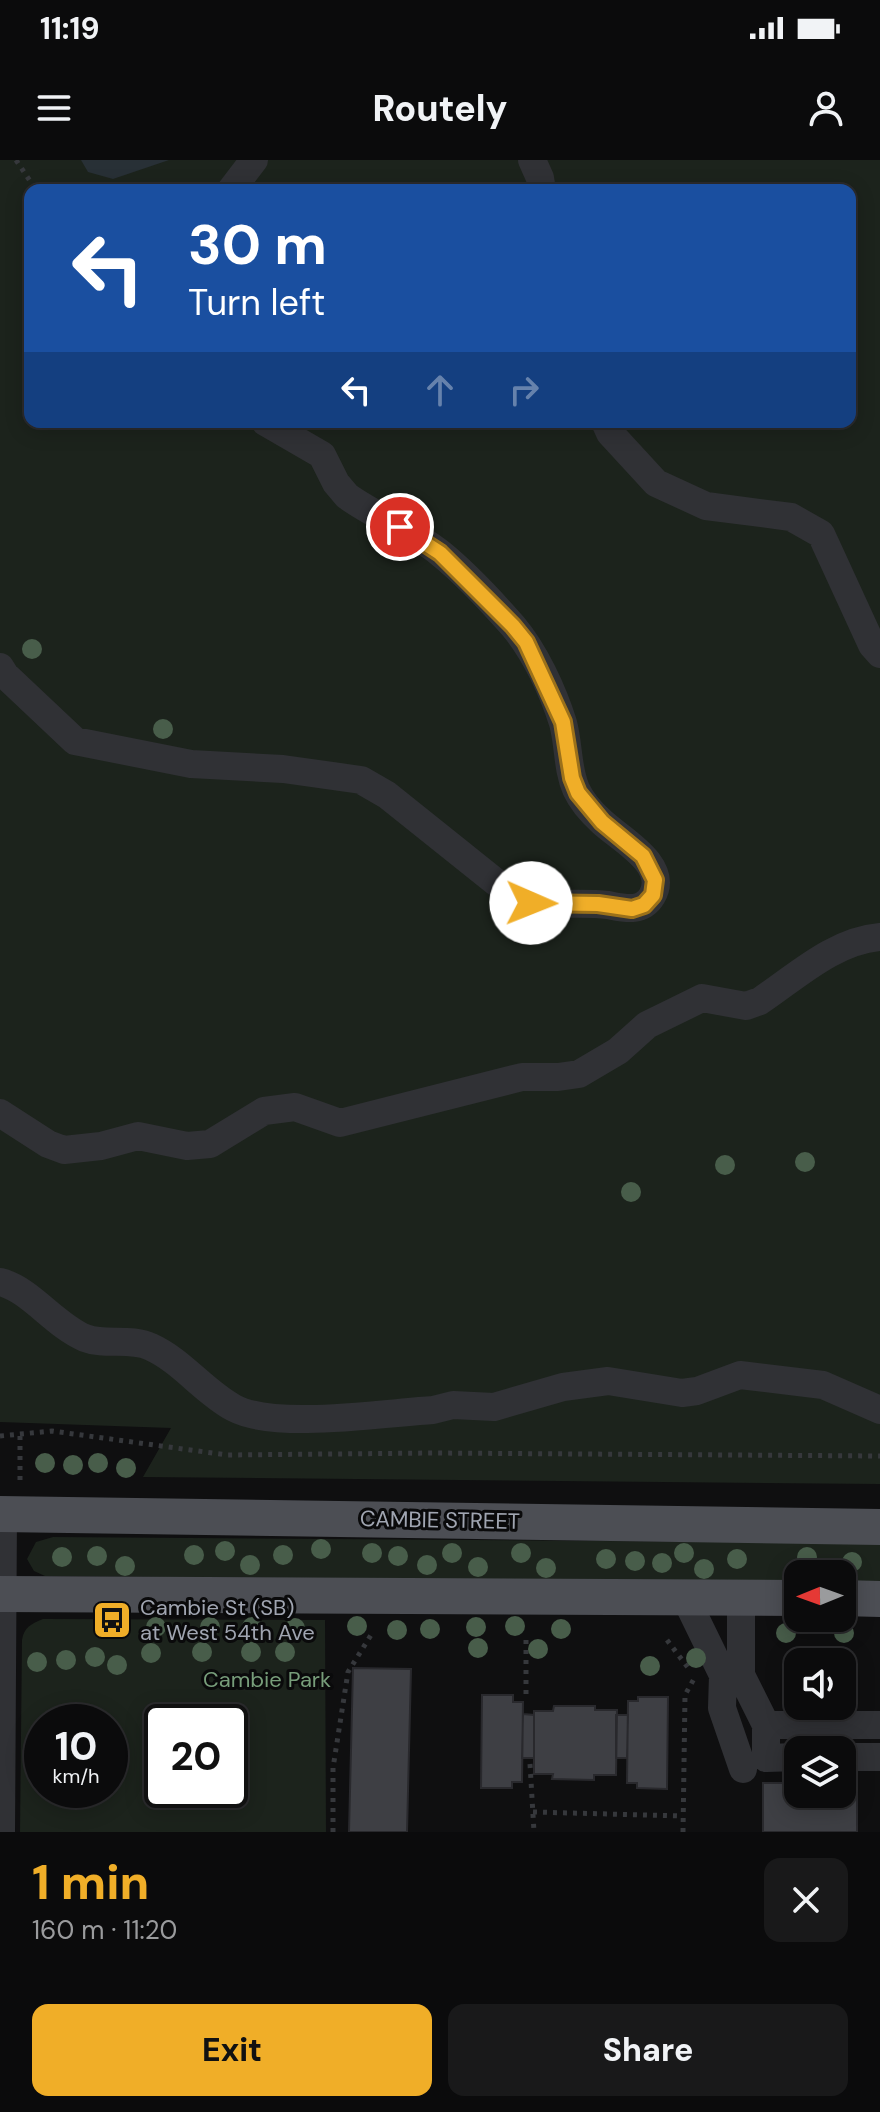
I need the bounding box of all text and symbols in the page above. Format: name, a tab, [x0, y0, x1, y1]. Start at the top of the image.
text: 11:19	[40, 9, 99, 48]
text: Routely	[373, 85, 507, 132]
icon: menu	[32, 86, 76, 130]
icon: person	[804, 86, 848, 130]
text: 30 m	[188, 208, 327, 281]
icon: left	[56, 216, 160, 320]
text: Turn left	[188, 279, 325, 326]
icon: left	[334, 368, 378, 412]
icon: ahead	[418, 368, 462, 412]
icon: right	[502, 368, 546, 412]
pin	[366, 493, 434, 561]
icon: arrive	[378, 505, 422, 549]
position arrow	[489, 861, 573, 945]
street label: CAMBIE STREET	[360, 1504, 520, 1536]
north arrow	[784, 1560, 856, 1632]
map controls	[784, 1560, 856, 1808]
place label: Cambie St (SB) at West 54th Ave	[140, 1593, 315, 1647]
bus stop icon: Cambie St (SB) at West 54th Ave	[91, 1599, 133, 1641]
button: sound	[784, 1648, 856, 1720]
park label: Cambie Park	[203, 1665, 331, 1694]
speed limit sign: 20	[144, 1704, 248, 1808]
text: 10	[55, 1720, 97, 1772]
button: layers	[784, 1736, 856, 1808]
text: km/h	[52, 1763, 100, 1789]
text: 1 min	[32, 1851, 149, 1914]
button: close	[764, 1858, 848, 1942]
text: 160 m · 11:20	[32, 1913, 177, 1947]
button: Exit	[32, 2004, 432, 2096]
button: Share	[448, 2004, 848, 2096]

